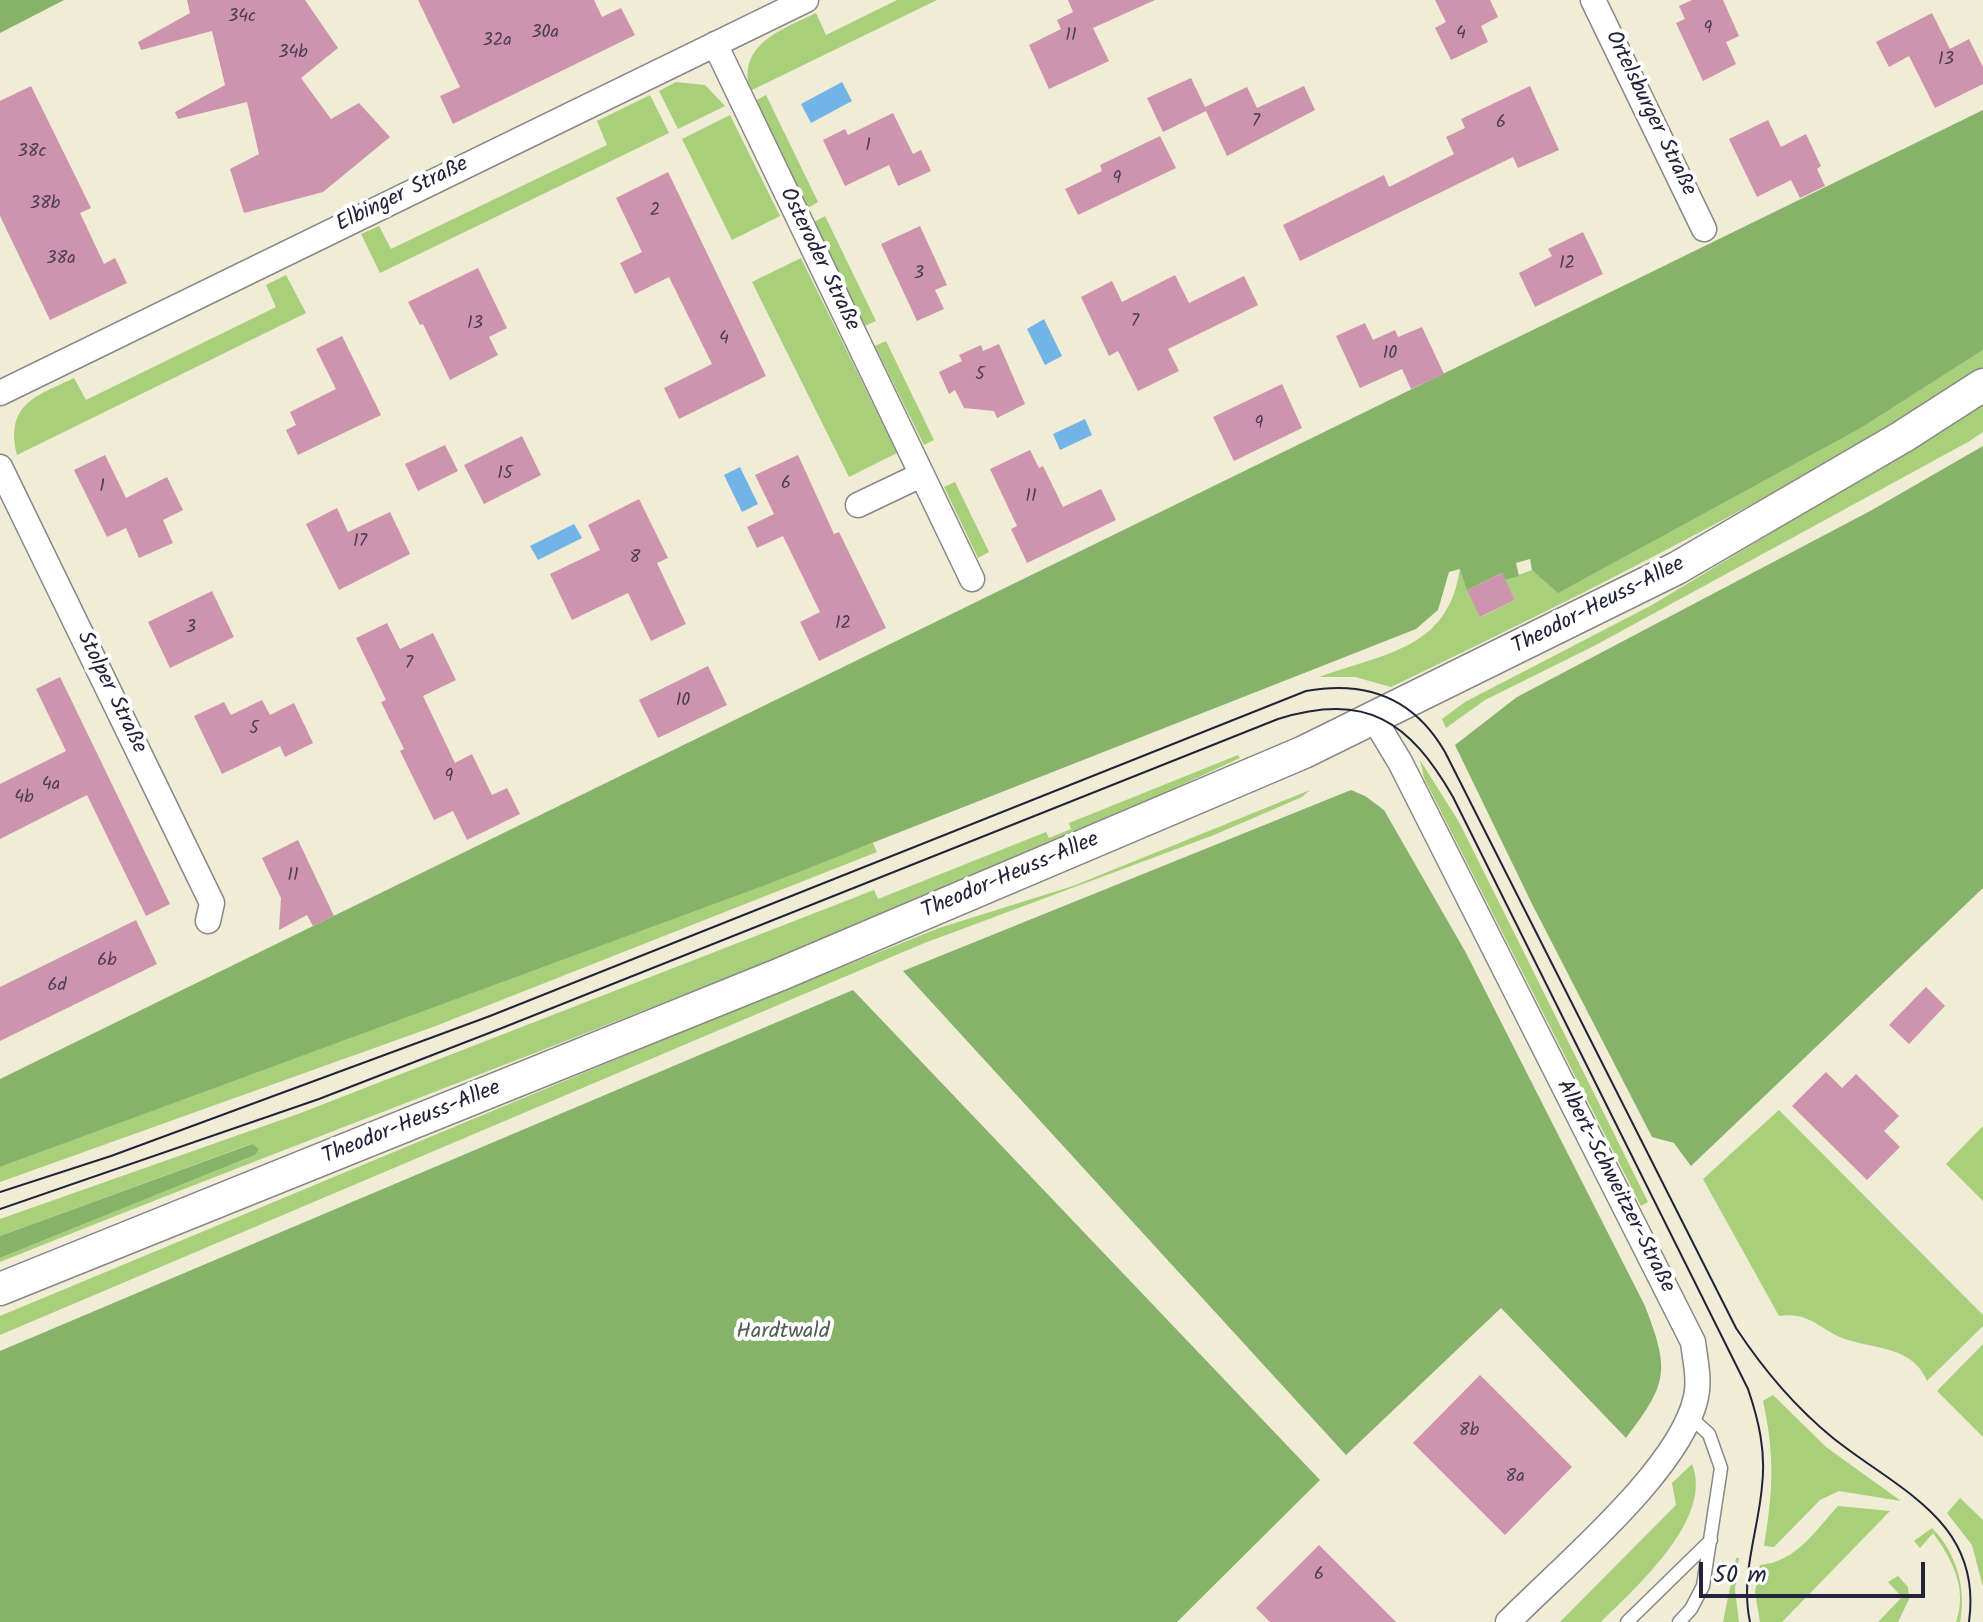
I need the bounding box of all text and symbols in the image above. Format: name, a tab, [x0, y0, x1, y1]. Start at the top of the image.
house number: 34c	[228, 7, 256, 29]
house number: 9	[1704, 19, 1712, 41]
house number: 30a	[531, 23, 559, 45]
house number: 4	[1456, 24, 1466, 46]
house number: 11	[1065, 26, 1077, 48]
street label: Ortelsburger Straße	[1598, 27, 1700, 201]
house number: 32a	[482, 31, 512, 53]
house number: 34b	[278, 43, 308, 65]
house number: 13	[1938, 50, 1954, 72]
house number: 7	[1252, 112, 1260, 134]
house number: 6	[1496, 113, 1506, 135]
house number: 1	[865, 136, 871, 158]
house number: 38c	[17, 142, 47, 164]
street label: Elbinger Straße	[333, 153, 473, 239]
house number: 9	[1113, 169, 1121, 191]
street label: Osteroder Straße	[772, 184, 864, 336]
house number: 38b	[30, 194, 60, 216]
house number: 2	[650, 201, 660, 223]
house number: 38a	[46, 249, 76, 271]
house number: 12	[1559, 254, 1575, 276]
house number: 3	[914, 264, 924, 286]
house number: 7	[1131, 312, 1139, 334]
house number: 13	[467, 314, 483, 336]
house number: 4	[719, 329, 729, 351]
house number: 10	[1383, 344, 1397, 366]
house number: 5	[975, 365, 985, 387]
house number: 9	[1255, 414, 1263, 436]
house number: 15	[497, 464, 513, 486]
house number: 6	[781, 474, 791, 496]
house number: 1	[99, 477, 105, 499]
house number: 11	[1025, 487, 1037, 509]
house number: 17	[353, 532, 367, 554]
house number: 8	[630, 548, 640, 570]
street label: Theodor-Heuss-Allee	[1508, 552, 1690, 662]
house number: 12	[835, 614, 851, 636]
house number: 3	[186, 618, 196, 640]
street label: Stolper Straße	[69, 628, 151, 758]
house number: 7	[405, 654, 413, 676]
house number: 10	[676, 691, 690, 713]
house number: 5	[249, 719, 259, 741]
house number: 9	[445, 767, 453, 789]
house number: 4a	[42, 775, 60, 797]
house number: 4b	[14, 788, 34, 810]
street label: Theodor-Heuss-Allee	[918, 828, 1104, 926]
house number: 11	[287, 866, 299, 888]
house number: 6b	[97, 951, 117, 973]
house number: 6d	[48, 976, 66, 998]
street label: Theodor-Heuss-Allee	[319, 1076, 505, 1172]
street label: Albert-Schweitzer-Straße	[1549, 1076, 1679, 1298]
park label: Hardtwald	[736, 1320, 830, 1346]
house number: 8b	[1459, 1421, 1479, 1443]
house number: 8a	[1505, 1467, 1525, 1489]
scale bar	[1703, 1546, 1929, 1596]
text: 50 m	[1713, 1556, 1767, 1595]
house number: 6	[1314, 1565, 1324, 1587]

